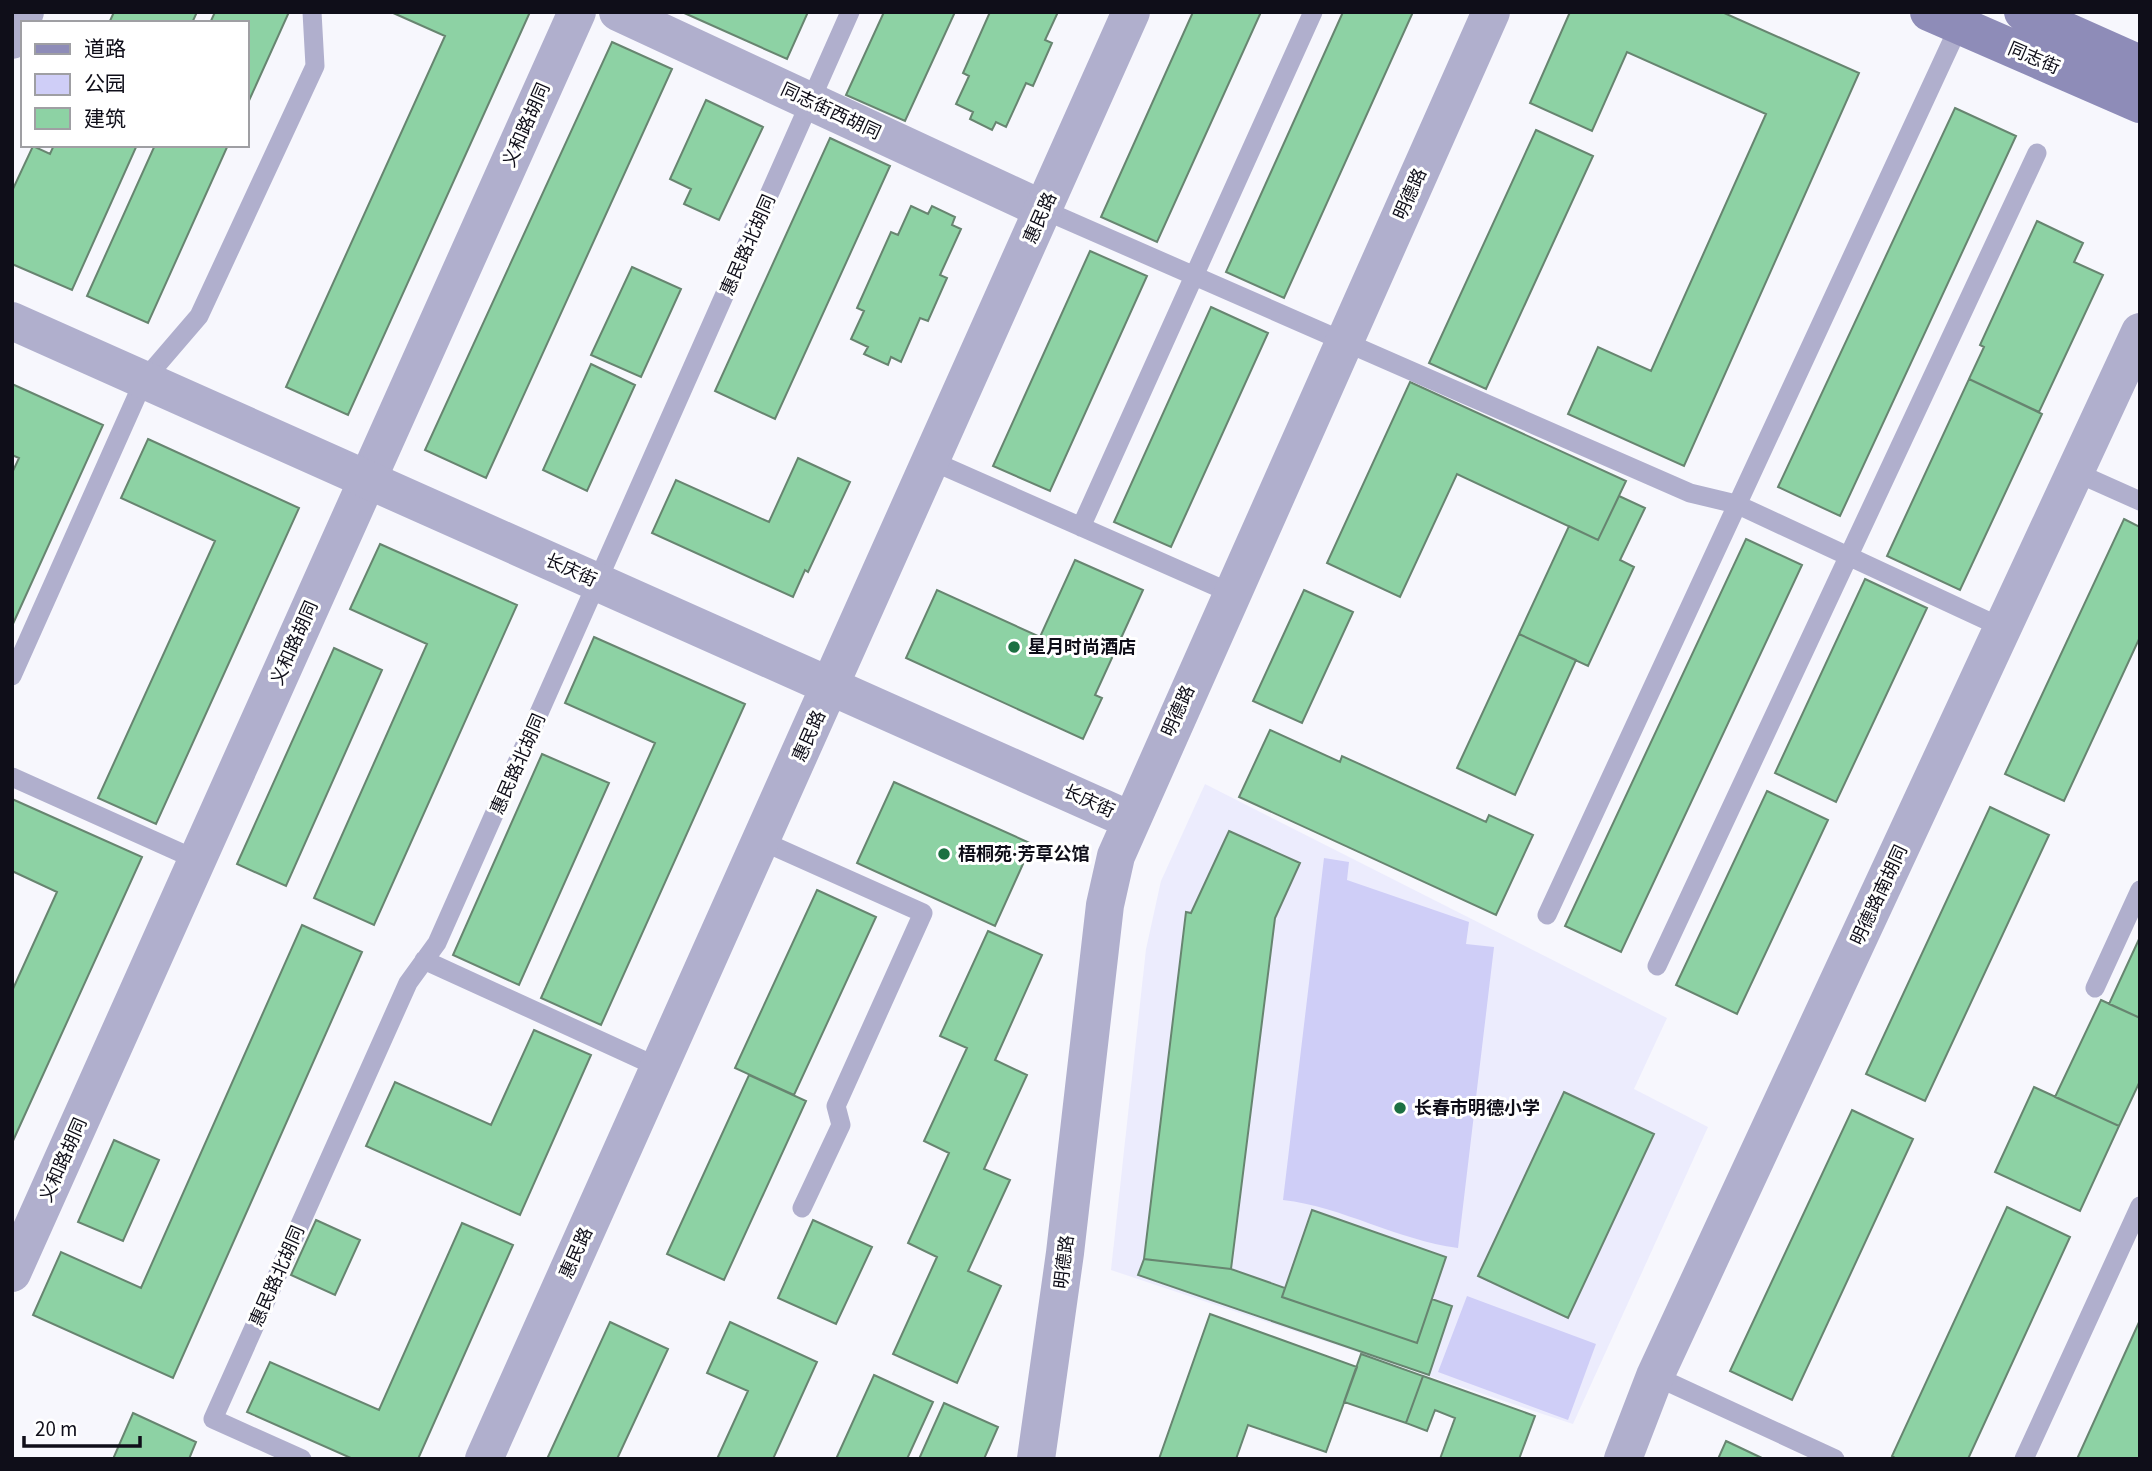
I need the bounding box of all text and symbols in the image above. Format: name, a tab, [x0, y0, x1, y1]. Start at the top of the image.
legend	[21, 21, 248, 147]
text: 道路	[84, 34, 126, 64]
street label: 同志街	[2004, 36, 2064, 81]
text: 公园	[84, 69, 126, 99]
street label: 同志街西胡同	[777, 77, 885, 146]
street label: 义和路胡同	[497, 79, 556, 171]
text: 建筑	[84, 104, 126, 134]
street label: 明德路	[1388, 164, 1433, 224]
street label: 惠民路	[1018, 188, 1063, 248]
street label: 惠民路北胡同	[715, 191, 782, 300]
street label: 长庆街	[541, 548, 601, 593]
street label: 义和路胡同	[265, 597, 324, 689]
place label: 星月时尚酒店	[1028, 635, 1136, 660]
marker: 星月时尚酒店	[1006, 639, 1022, 655]
street label: 明德路	[1156, 681, 1201, 741]
street label: 惠民路	[787, 706, 832, 766]
street label: 惠民路北胡同	[485, 710, 552, 819]
street label: 长庆街	[1059, 779, 1119, 824]
street label: 明德路南胡同	[1845, 841, 1914, 949]
place label: 梧桐苑·芳草公馆	[958, 842, 1089, 867]
marker: 梧桐苑·芳草公馆	[936, 846, 952, 862]
place label: 长春市明德小学	[1414, 1096, 1540, 1121]
marker: 长春市明德小学	[1392, 1100, 1408, 1116]
street label: 义和路胡同	[34, 1114, 93, 1206]
street label: 惠民路北胡同	[244, 1222, 311, 1331]
street label: 惠民路	[554, 1223, 599, 1283]
street label: 明德路	[1049, 1234, 1080, 1290]
scale bar	[24, 1404, 140, 1448]
text: 20 m	[35, 1414, 77, 1444]

